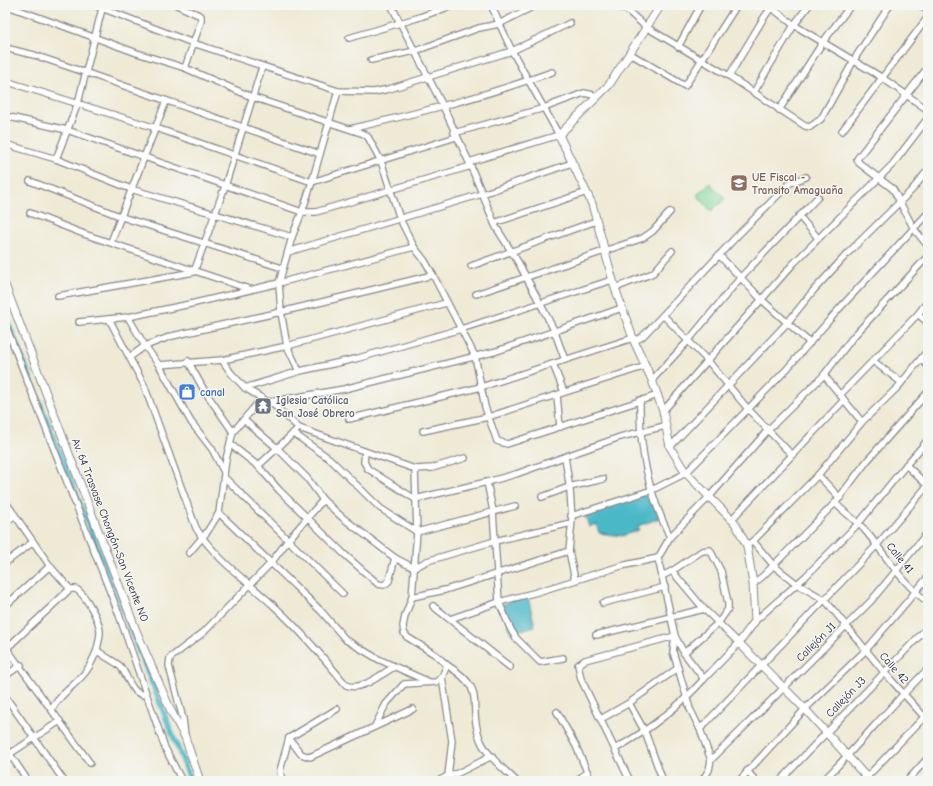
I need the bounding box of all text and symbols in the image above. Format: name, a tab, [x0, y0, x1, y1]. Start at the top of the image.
place label: UE Fiscal - Transito Amaguaña	[752, 171, 843, 197]
school or university icon: UE Fiscal - Transito Amaguaña	[729, 173, 749, 193]
shop icon: canal	[177, 382, 197, 402]
place label: canal	[200, 386, 225, 399]
place label: Iglesia Católica San José Obrero	[276, 394, 355, 420]
temple icon: Iglesia Católica San José Obrero	[253, 396, 273, 416]
street label: Av. 64 Trasvase Chongón-San Vicente NO	[69, 437, 151, 623]
street label: Calle 41	[884, 540, 916, 576]
street label: Callejón J1	[794, 620, 838, 664]
street label: Calle 42	[877, 650, 911, 687]
street label: Callejón J3	[823, 674, 869, 720]

